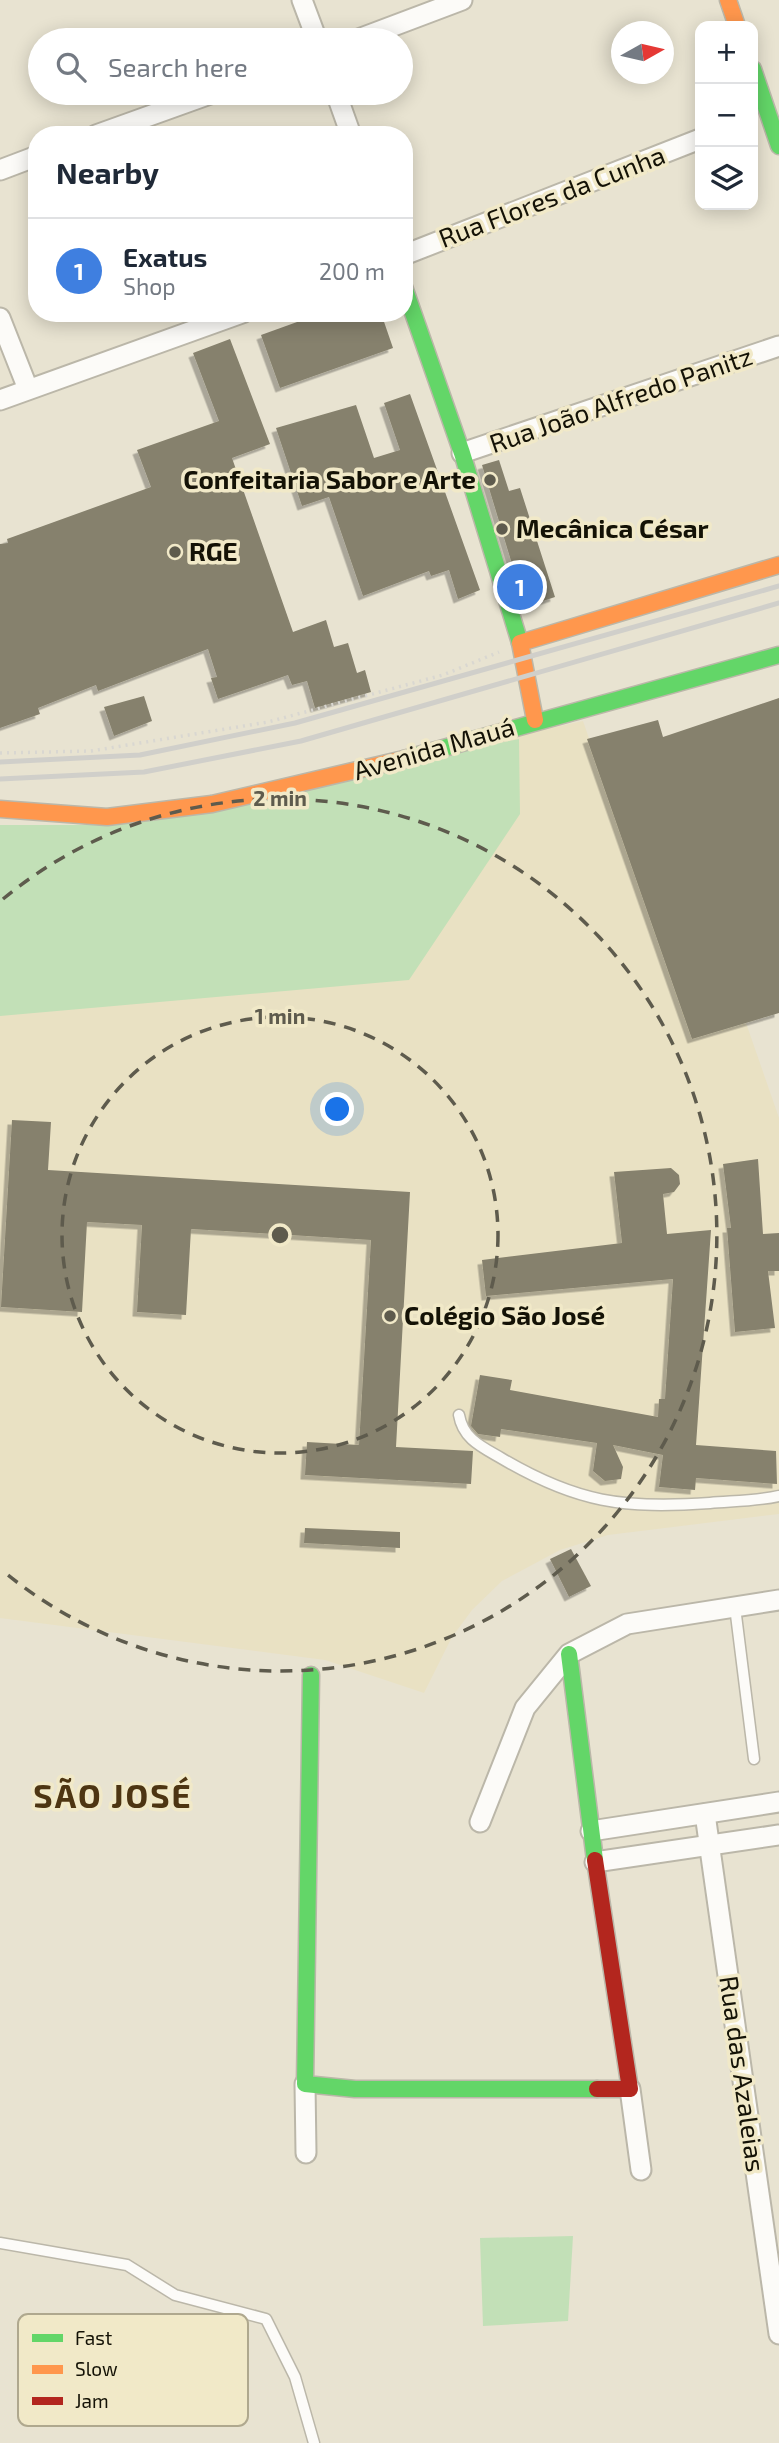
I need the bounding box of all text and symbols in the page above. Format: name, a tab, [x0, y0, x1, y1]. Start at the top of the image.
north arrow	[611, 21, 674, 84]
map controls	[695, 21, 758, 210]
button: +	[695, 21, 758, 84]
search box	[28, 28, 413, 105]
icon: search	[52, 48, 90, 86]
text: Search here	[108, 51, 248, 82]
button: −	[695, 84, 758, 147]
street label: Rua Flores da Cunha	[434, 138, 669, 253]
button: layers	[695, 147, 758, 210]
text: Nearby	[56, 154, 159, 190]
text: Exatus	[123, 241, 207, 272]
text: 1	[74, 257, 84, 285]
text: 200 m	[319, 257, 385, 285]
text: Shop	[123, 272, 176, 300]
street label: Rua João Alfredo Panitz	[485, 339, 756, 458]
place label: Confeitaria Sabor e Arte	[183, 463, 476, 494]
marker: Confeitaria Sabor e Arte	[482, 472, 498, 488]
place label: Mecânica César	[516, 512, 709, 543]
marker: Mecânica César	[494, 521, 510, 537]
place label: RGE	[189, 535, 238, 566]
marker: RGE	[167, 544, 183, 560]
pin: 1	[497, 561, 543, 613]
street label: Avenida Mauá	[350, 710, 518, 785]
text: 2 min	[253, 785, 307, 810]
text: 1 min	[255, 1003, 305, 1028]
your location	[320, 1092, 354, 1126]
centre of rings	[268, 1223, 292, 1247]
place label: Colégio São José	[404, 1299, 605, 1330]
marker: Colégio São José	[382, 1308, 398, 1324]
district label: SÃO JOSÉ	[33, 1775, 193, 1815]
street label: Rua das Azaleias	[714, 1974, 773, 2174]
legend	[18, 2314, 248, 2426]
text: Fast	[75, 2326, 112, 2349]
text: Slow	[75, 2357, 118, 2380]
text: Jam	[75, 2389, 109, 2412]

